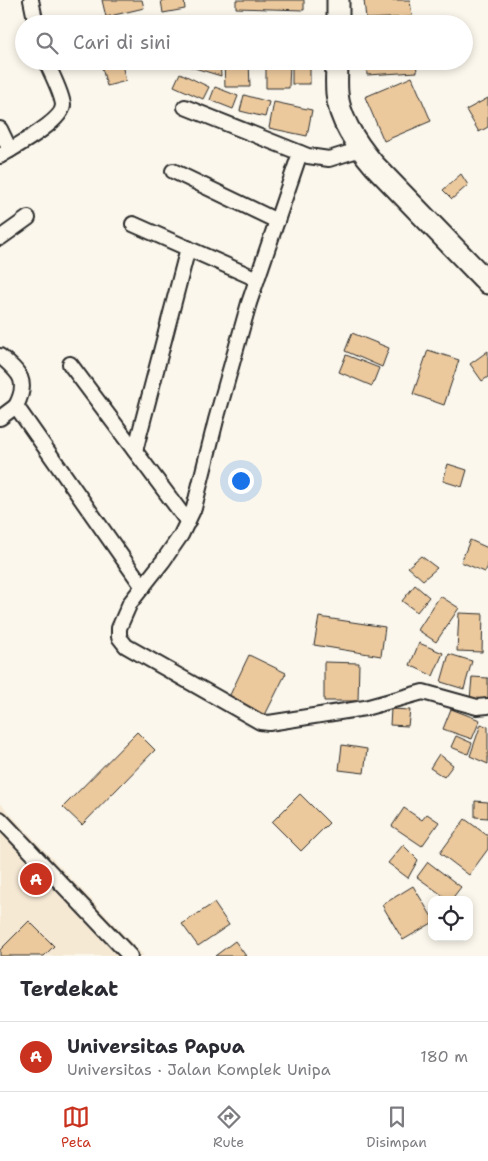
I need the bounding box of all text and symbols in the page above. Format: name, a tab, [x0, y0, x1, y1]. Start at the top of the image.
search box	[15, 15, 473, 70]
icon: search	[33, 29, 61, 57]
text: Cari di sini	[73, 30, 171, 55]
your location	[228, 468, 254, 494]
pin: A	[20, 860, 52, 898]
map controls	[428, 896, 473, 941]
button: locate	[428, 896, 473, 941]
text: Terdekat	[20, 975, 118, 1003]
text: Universitas Papua	[67, 1034, 245, 1059]
text: A	[30, 1046, 42, 1067]
text: 180 m	[420, 1046, 468, 1067]
text: Universitas · Jalan Komplek Unipa	[67, 1059, 331, 1080]
tab: Peta	[61, 1103, 91, 1151]
tab: Rute	[213, 1103, 244, 1151]
tab: Disimpan	[366, 1103, 427, 1151]

